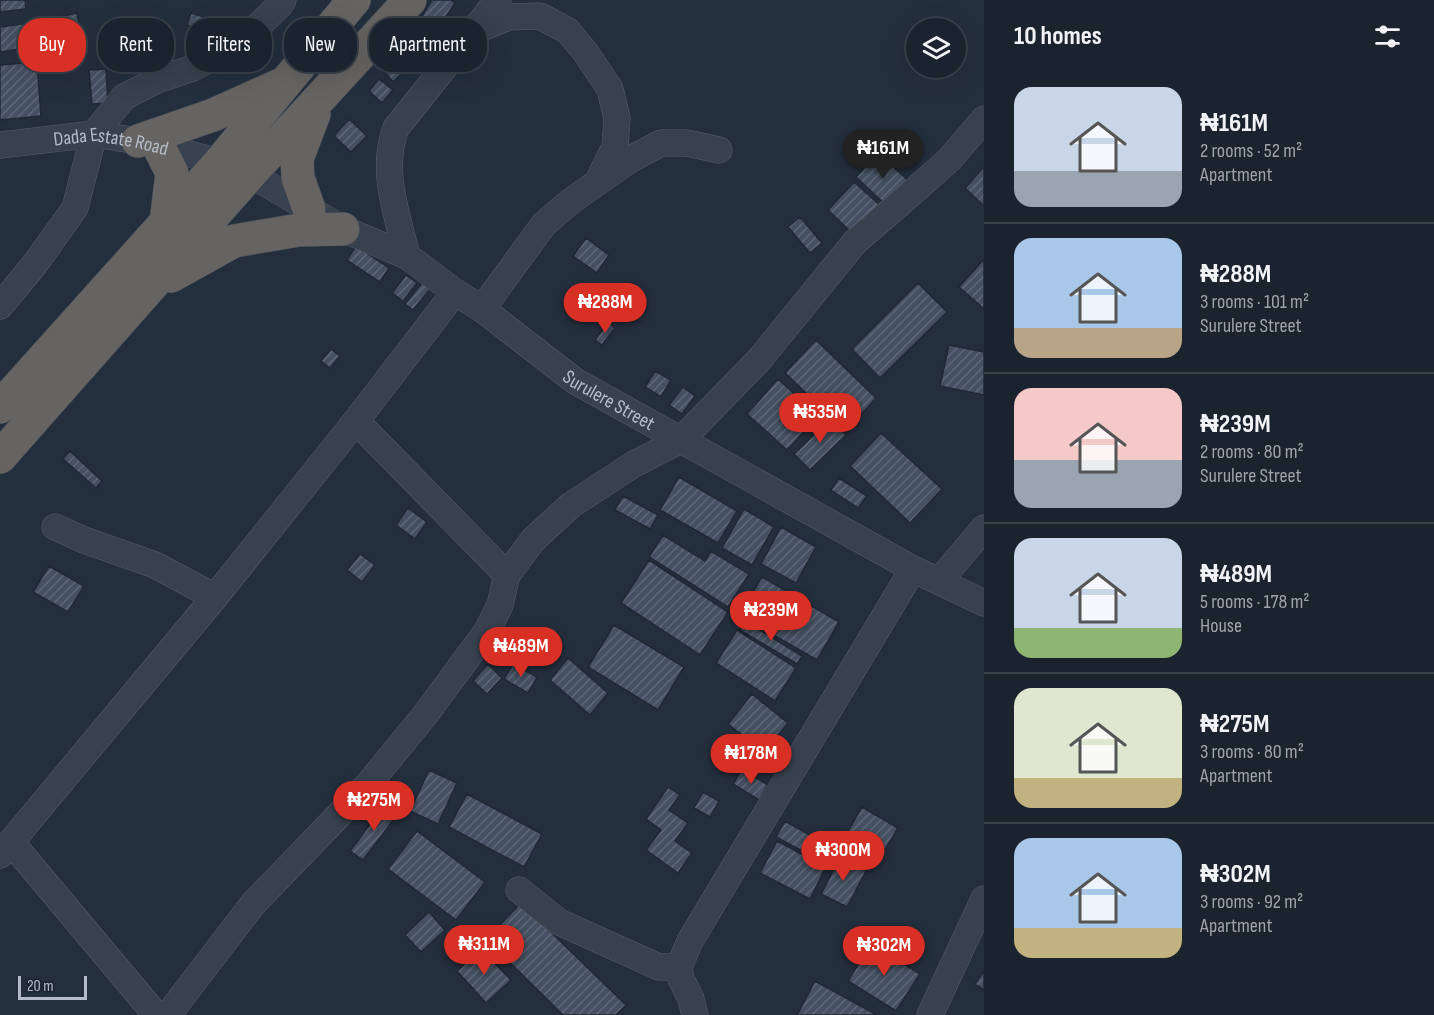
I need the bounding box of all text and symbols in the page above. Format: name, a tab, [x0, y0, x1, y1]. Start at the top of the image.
chip: Buy	[18, 18, 86, 72]
chip: Rent	[98, 18, 174, 72]
chip: Filters	[186, 18, 272, 72]
chip: New	[284, 18, 357, 72]
chip: Apartment	[369, 18, 487, 72]
map controls	[906, 18, 966, 78]
button: layers	[906, 18, 966, 78]
icon: filters	[1371, 20, 1404, 53]
text: 10 homes	[1014, 21, 1102, 52]
text: ₦161M	[1200, 108, 1268, 139]
icon: home	[1062, 111, 1134, 183]
street label: Dada Estate Road	[52, 123, 171, 161]
pin: ₦161M	[841, 129, 925, 180]
text: ₦161M	[857, 136, 909, 160]
text: 2 rooms · 52 m²	[1200, 139, 1302, 163]
text: Apartment	[1200, 163, 1273, 187]
text: ₦288M	[1200, 259, 1271, 290]
icon: home	[1062, 262, 1134, 334]
pin: ₦288M	[563, 283, 647, 334]
text: ₦288M	[578, 290, 632, 314]
text: 3 rooms · 101 m²	[1200, 290, 1309, 314]
text: Surulere Street	[1200, 314, 1302, 338]
street label: Surulere Street	[558, 365, 659, 436]
pin: ₦535M	[778, 393, 862, 444]
text: ₦535M	[793, 400, 847, 424]
text: ₦239M	[1200, 409, 1271, 440]
icon: home	[1062, 412, 1134, 484]
text: 2 rooms · 80 m²	[1200, 440, 1304, 464]
text: Surulere Street	[1200, 464, 1302, 488]
text: ₦489M	[1200, 559, 1272, 590]
icon: home	[1062, 562, 1134, 634]
text: 5 rooms · 178 m²	[1200, 590, 1309, 614]
pin: ₦239M	[729, 591, 813, 642]
text: ₦239M	[744, 598, 798, 622]
text: House	[1200, 614, 1242, 638]
pin: ₦489M	[479, 627, 563, 678]
text: ₦489M	[493, 634, 549, 658]
text: ₦275M	[1200, 709, 1269, 740]
icon: home	[1062, 712, 1134, 784]
pin: ₦178M	[709, 734, 793, 785]
text: 3 rooms · 80 m²	[1200, 740, 1304, 764]
text: ₦178M	[725, 741, 777, 765]
text: Apartment	[1200, 764, 1273, 788]
pin: ₦275M	[332, 781, 416, 832]
text: ₦275M	[347, 788, 401, 812]
pin: ₦300M	[801, 831, 885, 882]
text: ₦300M	[815, 838, 871, 862]
text: ₦302M	[1200, 859, 1271, 890]
icon: home	[1062, 862, 1134, 934]
text: 3 rooms · 92 m²	[1200, 890, 1303, 914]
text: Apartment	[1200, 914, 1273, 938]
pin: ₦311M	[442, 925, 526, 976]
pin: ₦302M	[842, 926, 926, 977]
text: ₦311M	[458, 932, 510, 956]
text: ₦302M	[857, 933, 911, 957]
scale bar	[18, 973, 87, 1000]
text: 20 m	[27, 977, 54, 996]

